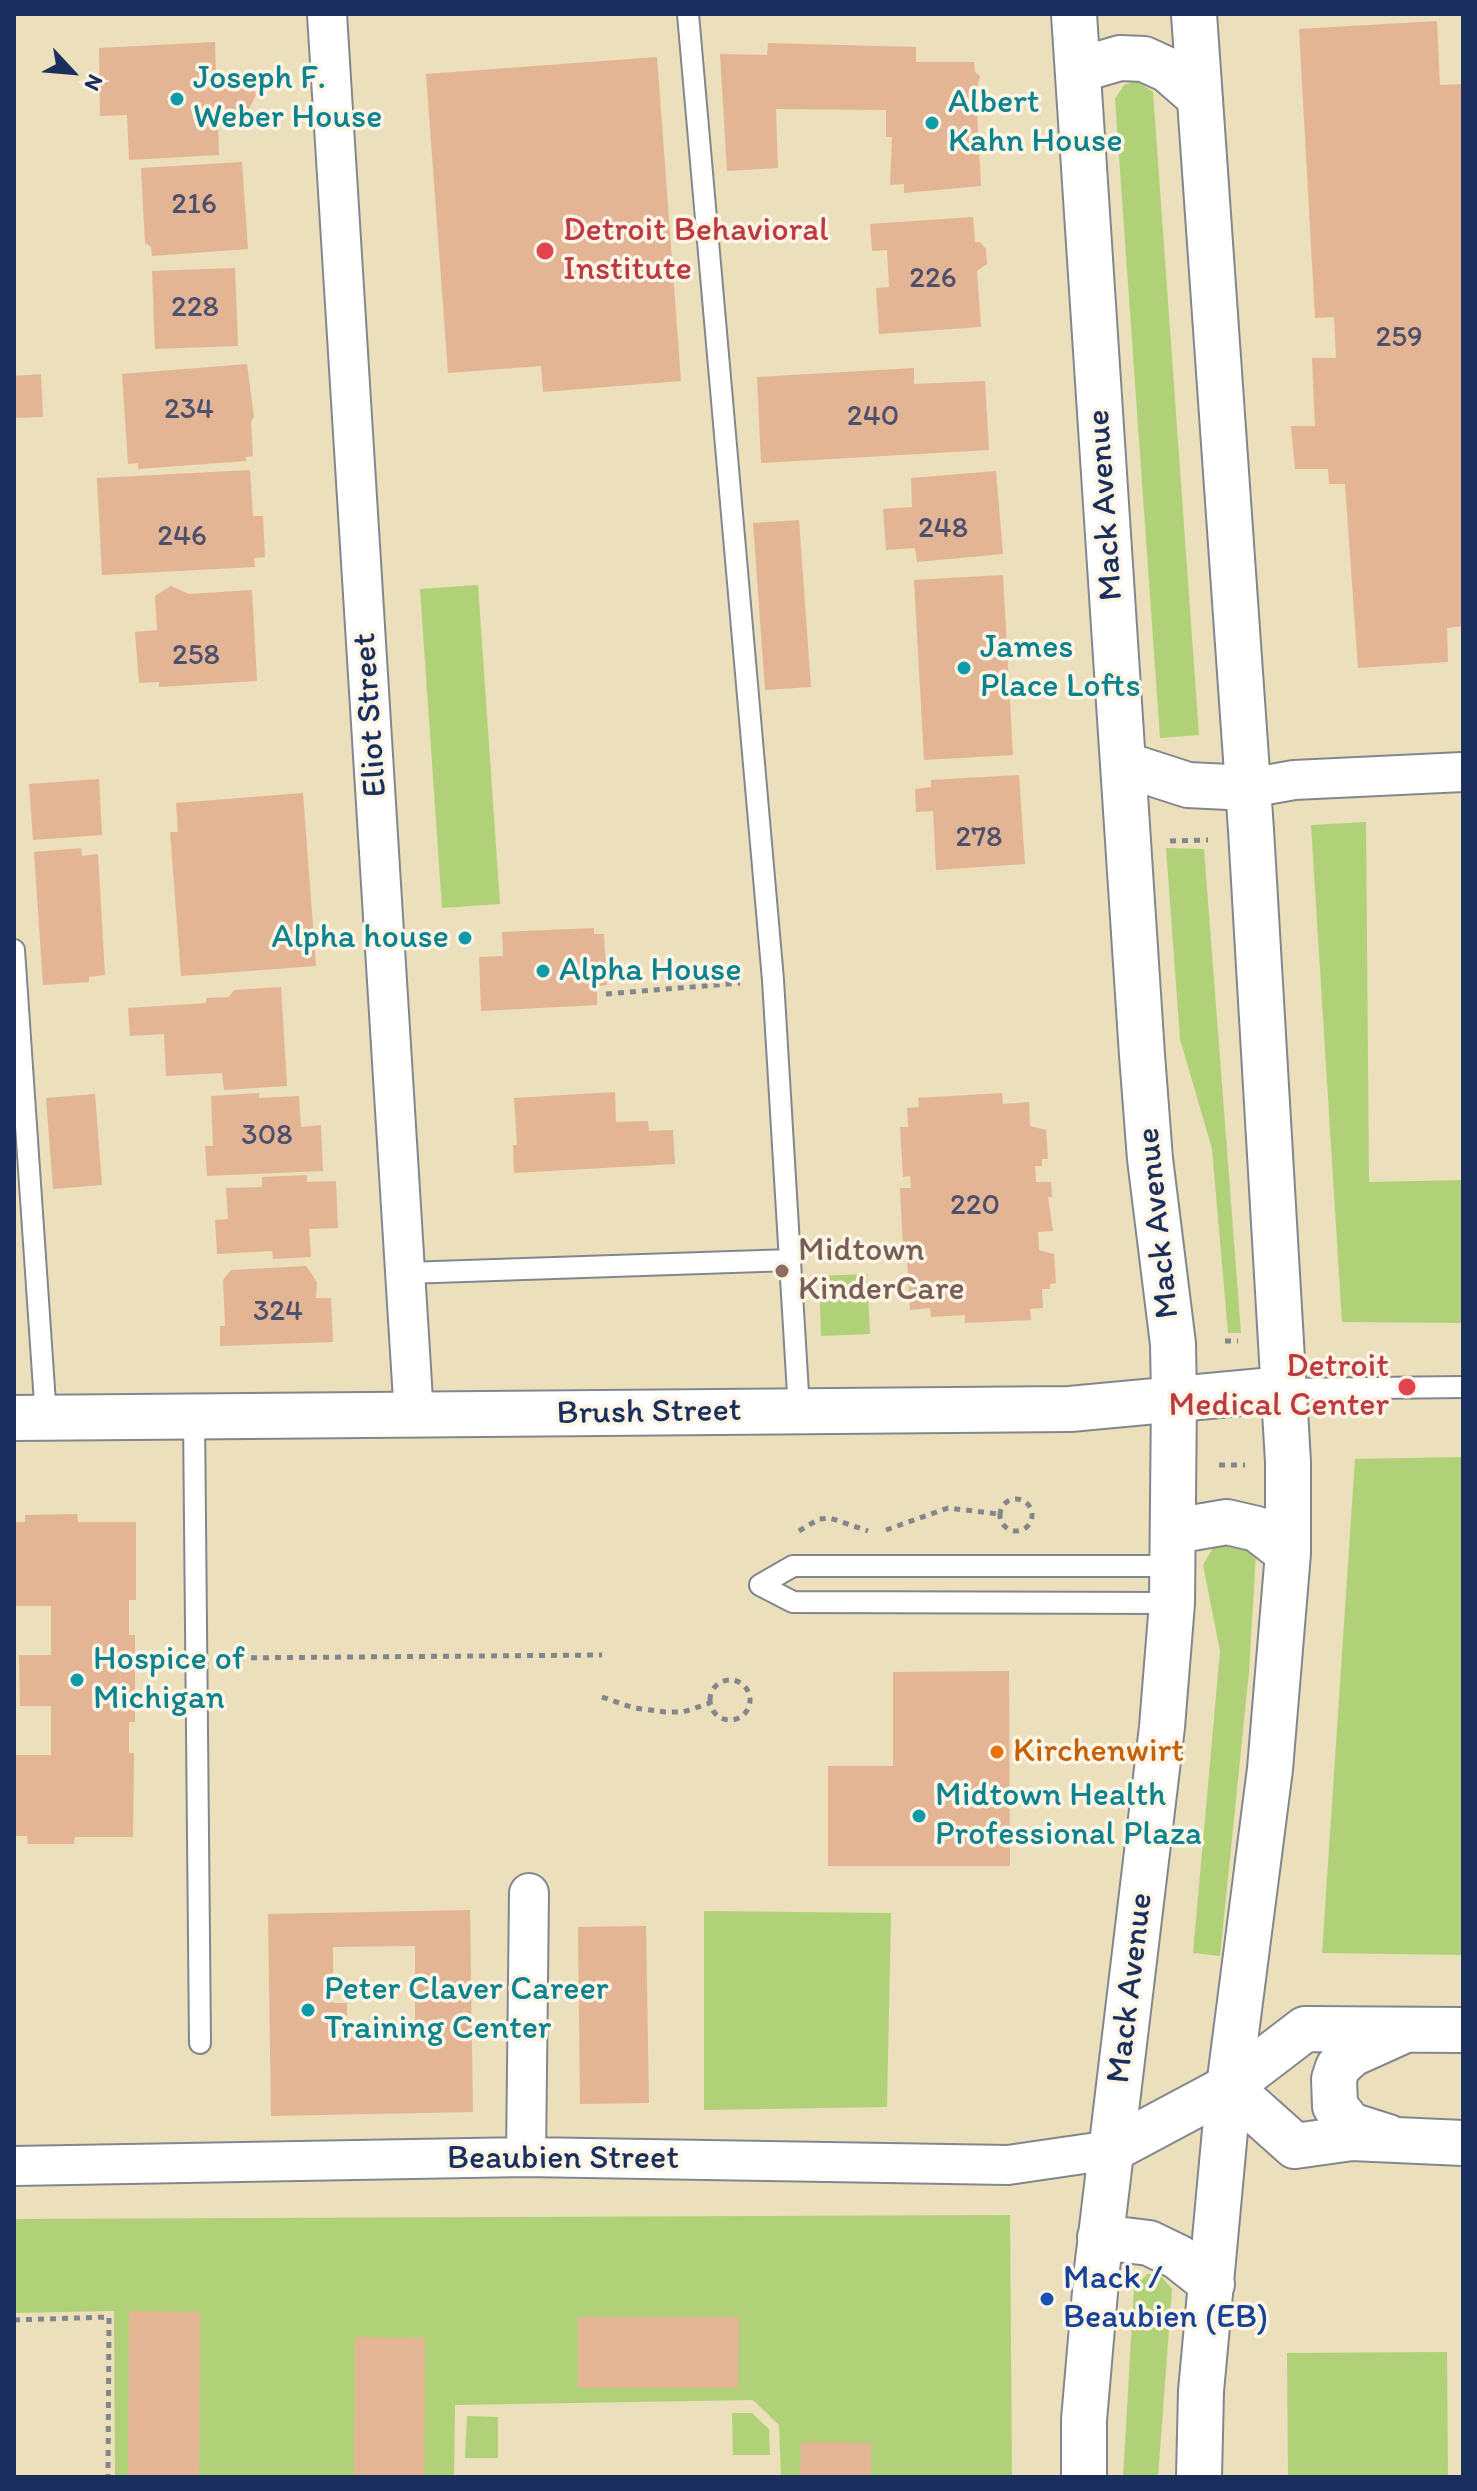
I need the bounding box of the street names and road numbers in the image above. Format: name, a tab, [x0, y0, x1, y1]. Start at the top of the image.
street label: Mack Avenue	[1079, 408, 1133, 602]
street label: Eliot Street	[345, 631, 397, 799]
street label: Mack Avenue	[1129, 1126, 1189, 1320]
street label: Brush Street	[556, 1391, 742, 1435]
street label: Mack Avenue	[1099, 1890, 1163, 2086]
street label: Beaubien Street	[447, 2139, 679, 2179]

